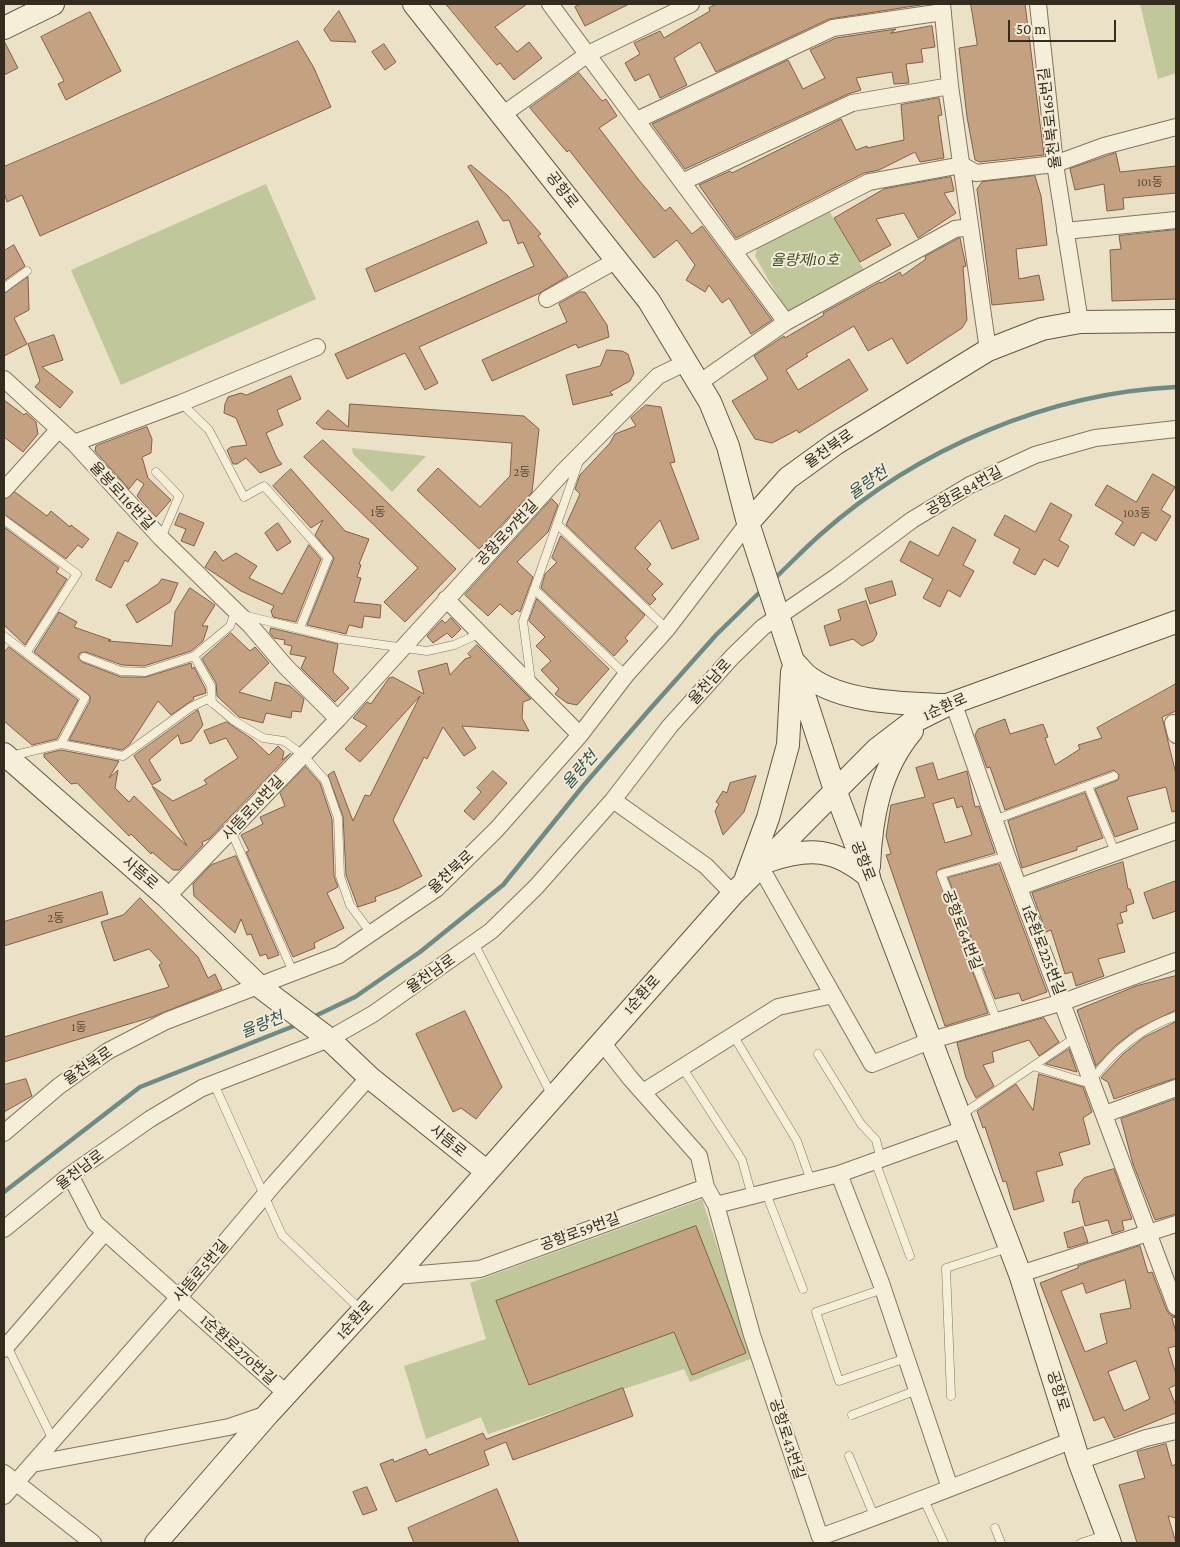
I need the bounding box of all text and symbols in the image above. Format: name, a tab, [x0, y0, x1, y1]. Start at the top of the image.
scale bar	[1010, 10, 1118, 42]
text: 50 m	[1016, 21, 1046, 37]
street label: 율천북로165번길	[1035, 66, 1065, 170]
street label: 공항로	[542, 168, 582, 212]
house number: 101동	[1137, 175, 1163, 189]
park label: 율량제10호	[771, 251, 839, 269]
street label: 율천북로	[801, 426, 857, 472]
street label: 율봉로116번길	[86, 458, 158, 534]
water label: 율량천	[844, 462, 892, 504]
street label: 공항로84번길	[923, 463, 1005, 519]
house number: 2동	[514, 465, 530, 479]
street label: 공항로97번길	[472, 496, 542, 570]
house number: 1동	[370, 505, 386, 519]
house number: 103동	[1123, 506, 1151, 520]
street label: 율천남로	[685, 655, 735, 709]
street label: 1순환로	[920, 689, 970, 725]
water label: 율량천	[558, 747, 602, 793]
street label: 사뜸로18번길	[218, 772, 288, 844]
street label: 공항로	[847, 838, 879, 884]
street label: 율천북로	[425, 847, 477, 897]
street label: 사뜸로	[118, 853, 162, 893]
street label: 공항로64번길	[938, 887, 986, 973]
street label: 1순환로225번길	[1018, 902, 1068, 998]
house number: 2동	[48, 911, 64, 925]
street label: 율천남로	[403, 951, 459, 997]
street label: 1순환로	[620, 972, 664, 1018]
water label: 율량천	[238, 1008, 286, 1042]
house number: 1동	[71, 1020, 87, 1034]
street label: 율천북로	[60, 1043, 116, 1089]
street label: 사뜸로	[426, 1121, 470, 1161]
street label: 율천남로	[53, 1146, 107, 1194]
street label: 공항로59번길	[538, 1209, 622, 1255]
street label: 사뜸로5번길	[170, 1236, 232, 1306]
street label: 1순환로	[333, 1297, 377, 1343]
street label: 1순환로270번길	[196, 1311, 280, 1389]
street label: 공항로	[1043, 1369, 1073, 1413]
street label: 공항로43번길	[766, 1396, 808, 1482]

